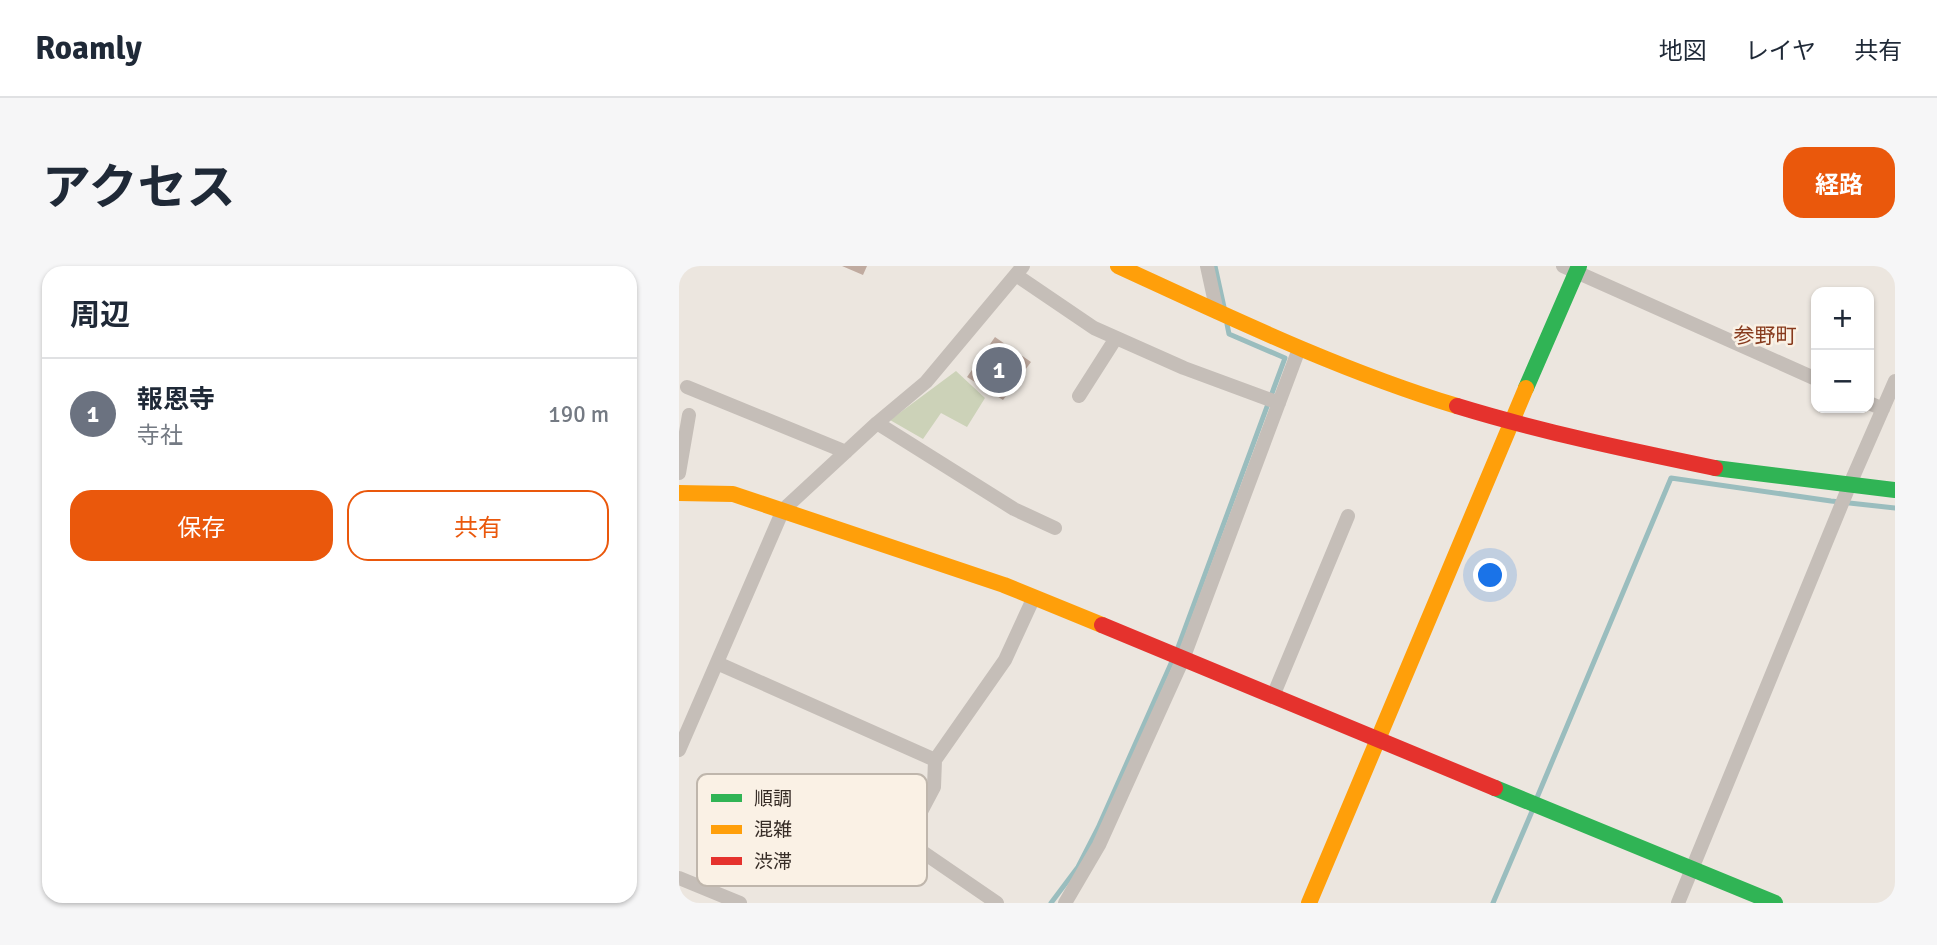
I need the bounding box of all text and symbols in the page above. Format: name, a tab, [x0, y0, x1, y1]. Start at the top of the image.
text: Roamly	[35, 28, 142, 69]
text: 地図	[1659, 36, 1707, 66]
text: レイヤ	[1745, 36, 1816, 66]
text: 共有	[1854, 36, 1902, 66]
button: 経路	[1783, 147, 1895, 218]
text: アクセス	[42, 158, 236, 218]
map controls	[1811, 287, 1874, 413]
button: +	[1811, 287, 1874, 350]
text: 周辺	[70, 297, 130, 334]
district label: 参野町	[1734, 323, 1797, 349]
pin: 1	[976, 344, 1022, 396]
button: −	[1811, 350, 1874, 413]
text: 報恩寺	[137, 384, 215, 416]
text: 1	[87, 400, 99, 429]
text: 190 m	[548, 400, 609, 429]
text: 寺社	[137, 421, 183, 450]
button: 保存	[70, 490, 333, 561]
button: 共有	[347, 490, 609, 561]
your location	[1473, 558, 1507, 592]
legend	[697, 774, 927, 886]
text: 順調	[754, 787, 792, 811]
text: 混雑	[754, 818, 792, 842]
text: 渋滞	[754, 850, 792, 874]

